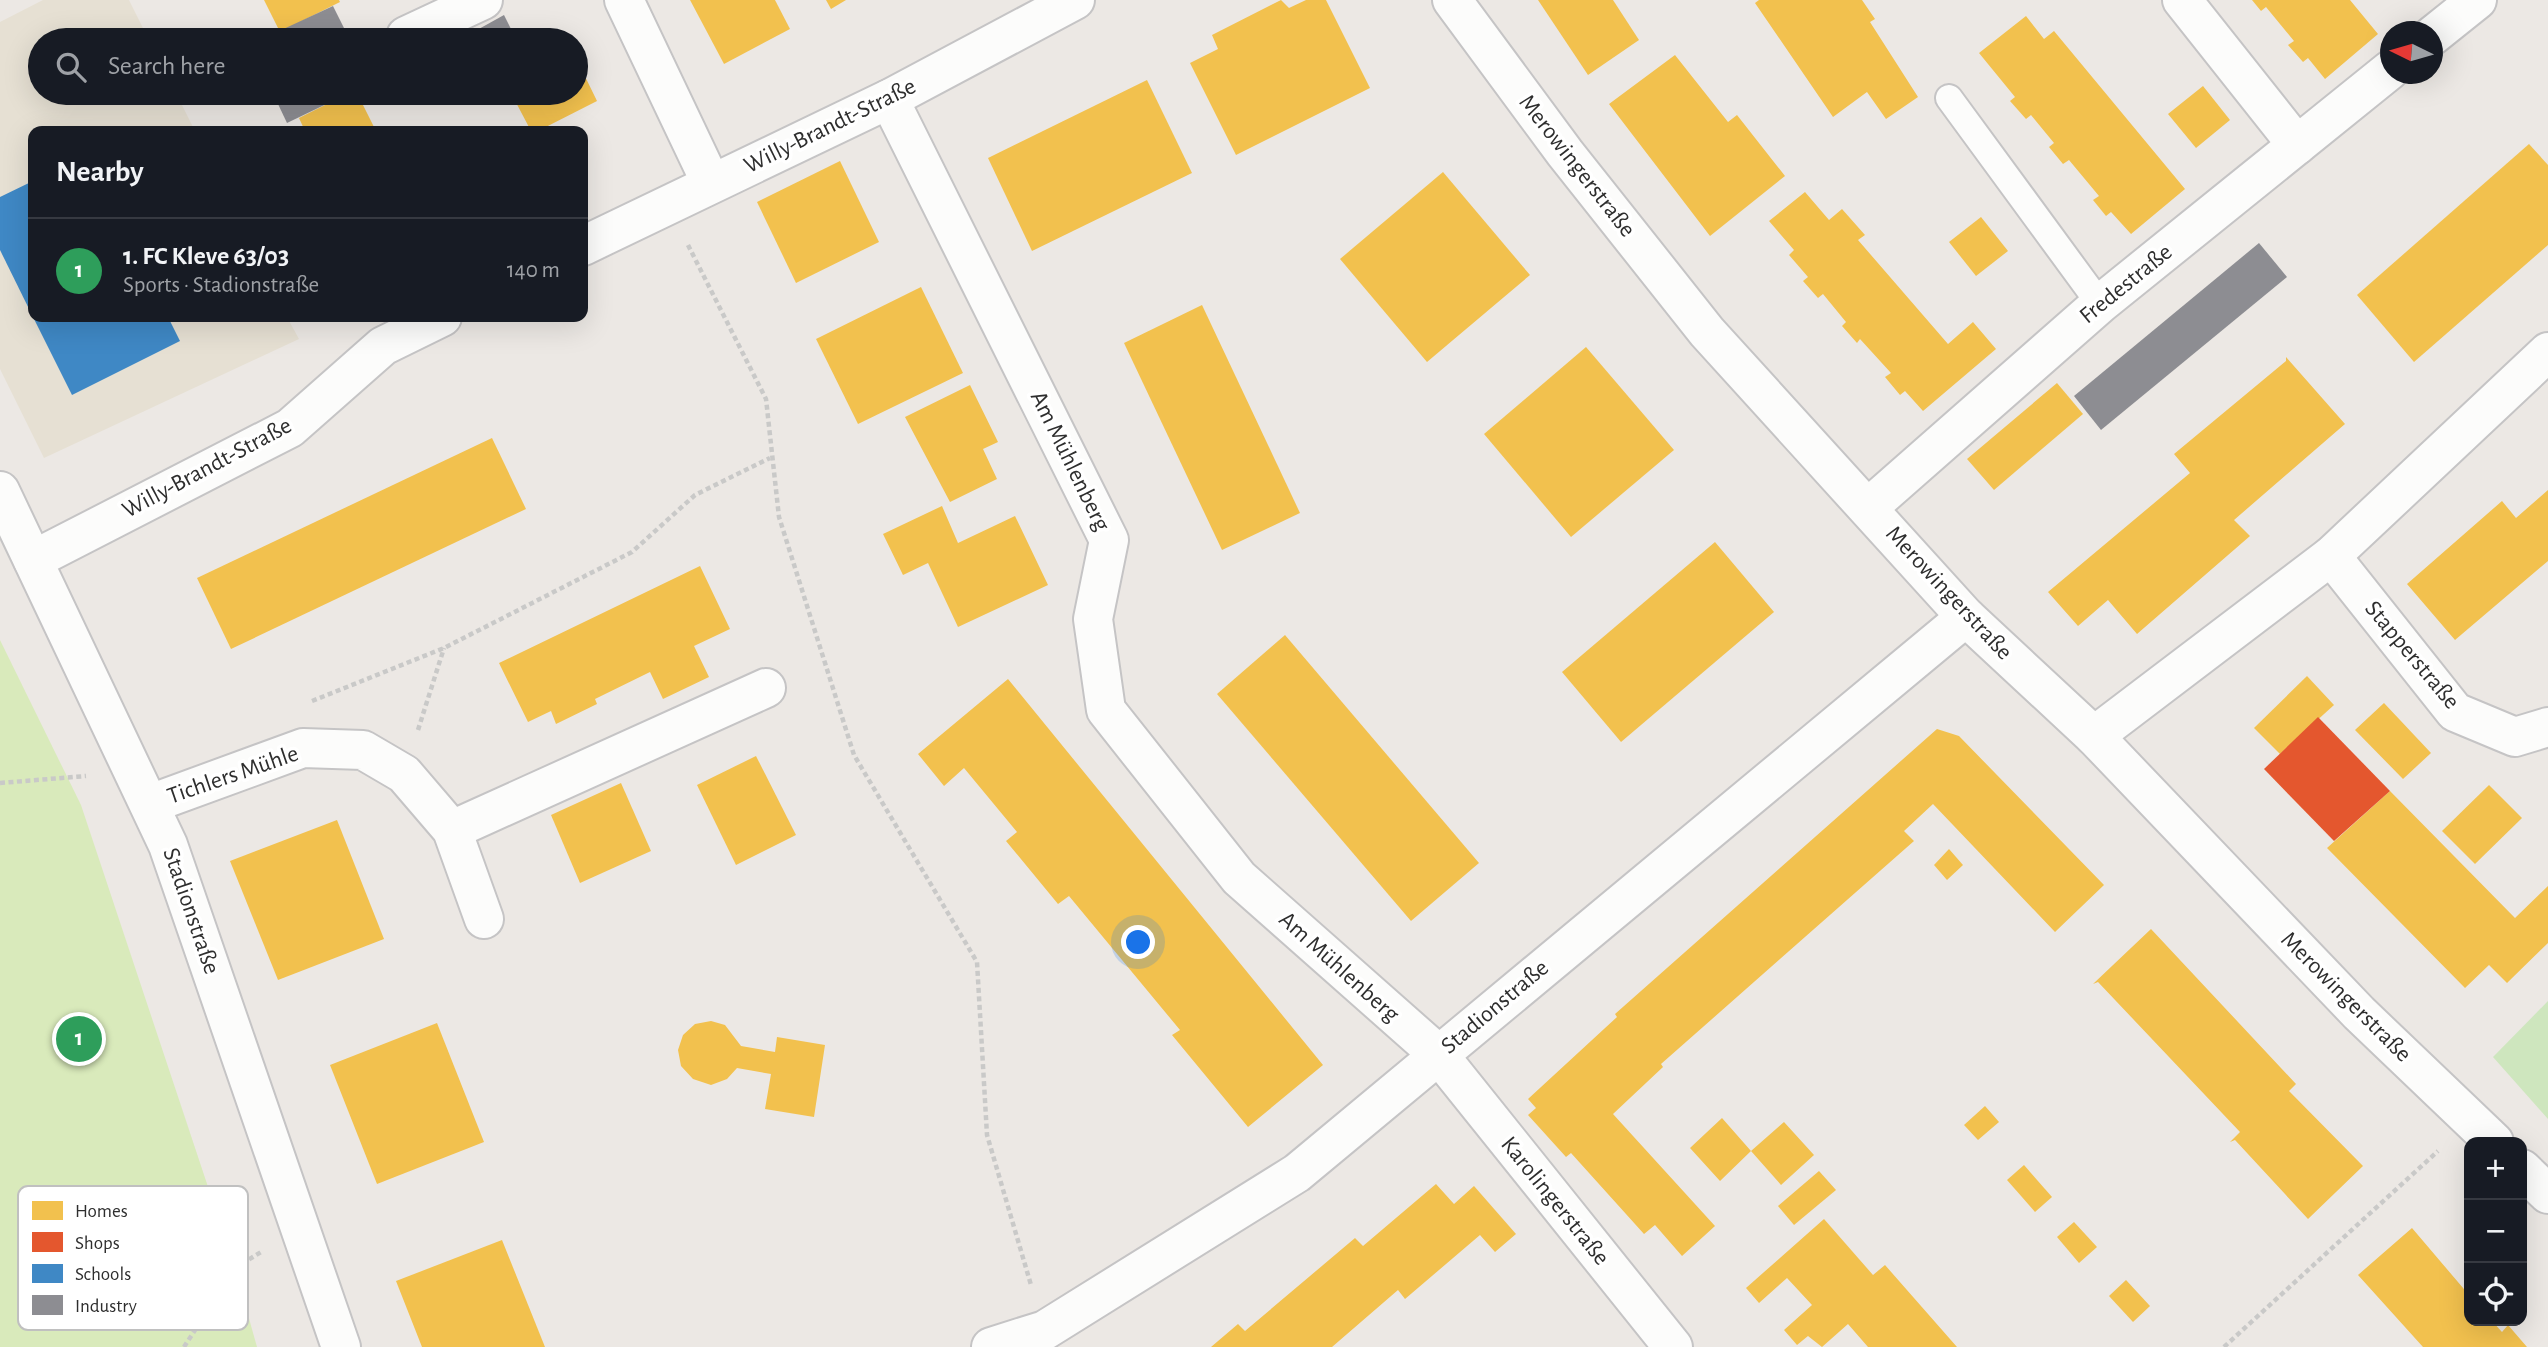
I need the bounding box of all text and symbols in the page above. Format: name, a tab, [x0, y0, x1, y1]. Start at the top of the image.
north arrow	[2380, 21, 2443, 84]
search box	[28, 28, 588, 105]
icon: search	[52, 48, 90, 86]
text: Search here	[108, 53, 226, 79]
street label: Willy-Brandt-Straße	[740, 74, 920, 178]
street label: Merowingerstraße	[1514, 90, 1640, 242]
text: Nearby	[56, 157, 144, 187]
street label: Fredestraße	[2075, 240, 2177, 328]
text: 1. FC Kleve 63/03	[123, 243, 289, 269]
text: 1	[75, 259, 83, 282]
text: 140 m	[507, 259, 560, 282]
text: Sports · Stadionstraße	[123, 274, 319, 297]
street label: Am Mühlenberg	[1026, 387, 1114, 535]
street label: Willy-Brandt-Straße	[118, 413, 296, 523]
street label: Merowingerstraße	[1881, 522, 2017, 664]
street label: Stapperstraße	[2360, 596, 2464, 714]
street label: Tichlers Mühle	[164, 741, 302, 809]
street label: Stadionstraße	[158, 845, 224, 977]
street label: Am Mühlenberg	[1274, 907, 1404, 1027]
your location	[1121, 925, 1155, 959]
street label: Merowingerstraße	[2276, 927, 2416, 1067]
street label: Stadionstraße	[1437, 955, 1553, 1059]
pin: 1	[56, 1013, 102, 1065]
street label: Karolingerstraße	[1496, 1132, 1614, 1270]
map controls	[2464, 1137, 2527, 1326]
button: +	[2464, 1137, 2527, 1200]
legend	[18, 1186, 248, 1330]
button: −	[2464, 1200, 2527, 1263]
text: Homes	[75, 1202, 128, 1221]
text: Shops	[75, 1234, 120, 1253]
button: locate	[2464, 1263, 2527, 1326]
text: Schools	[75, 1265, 131, 1284]
text: Industry	[75, 1297, 137, 1316]

